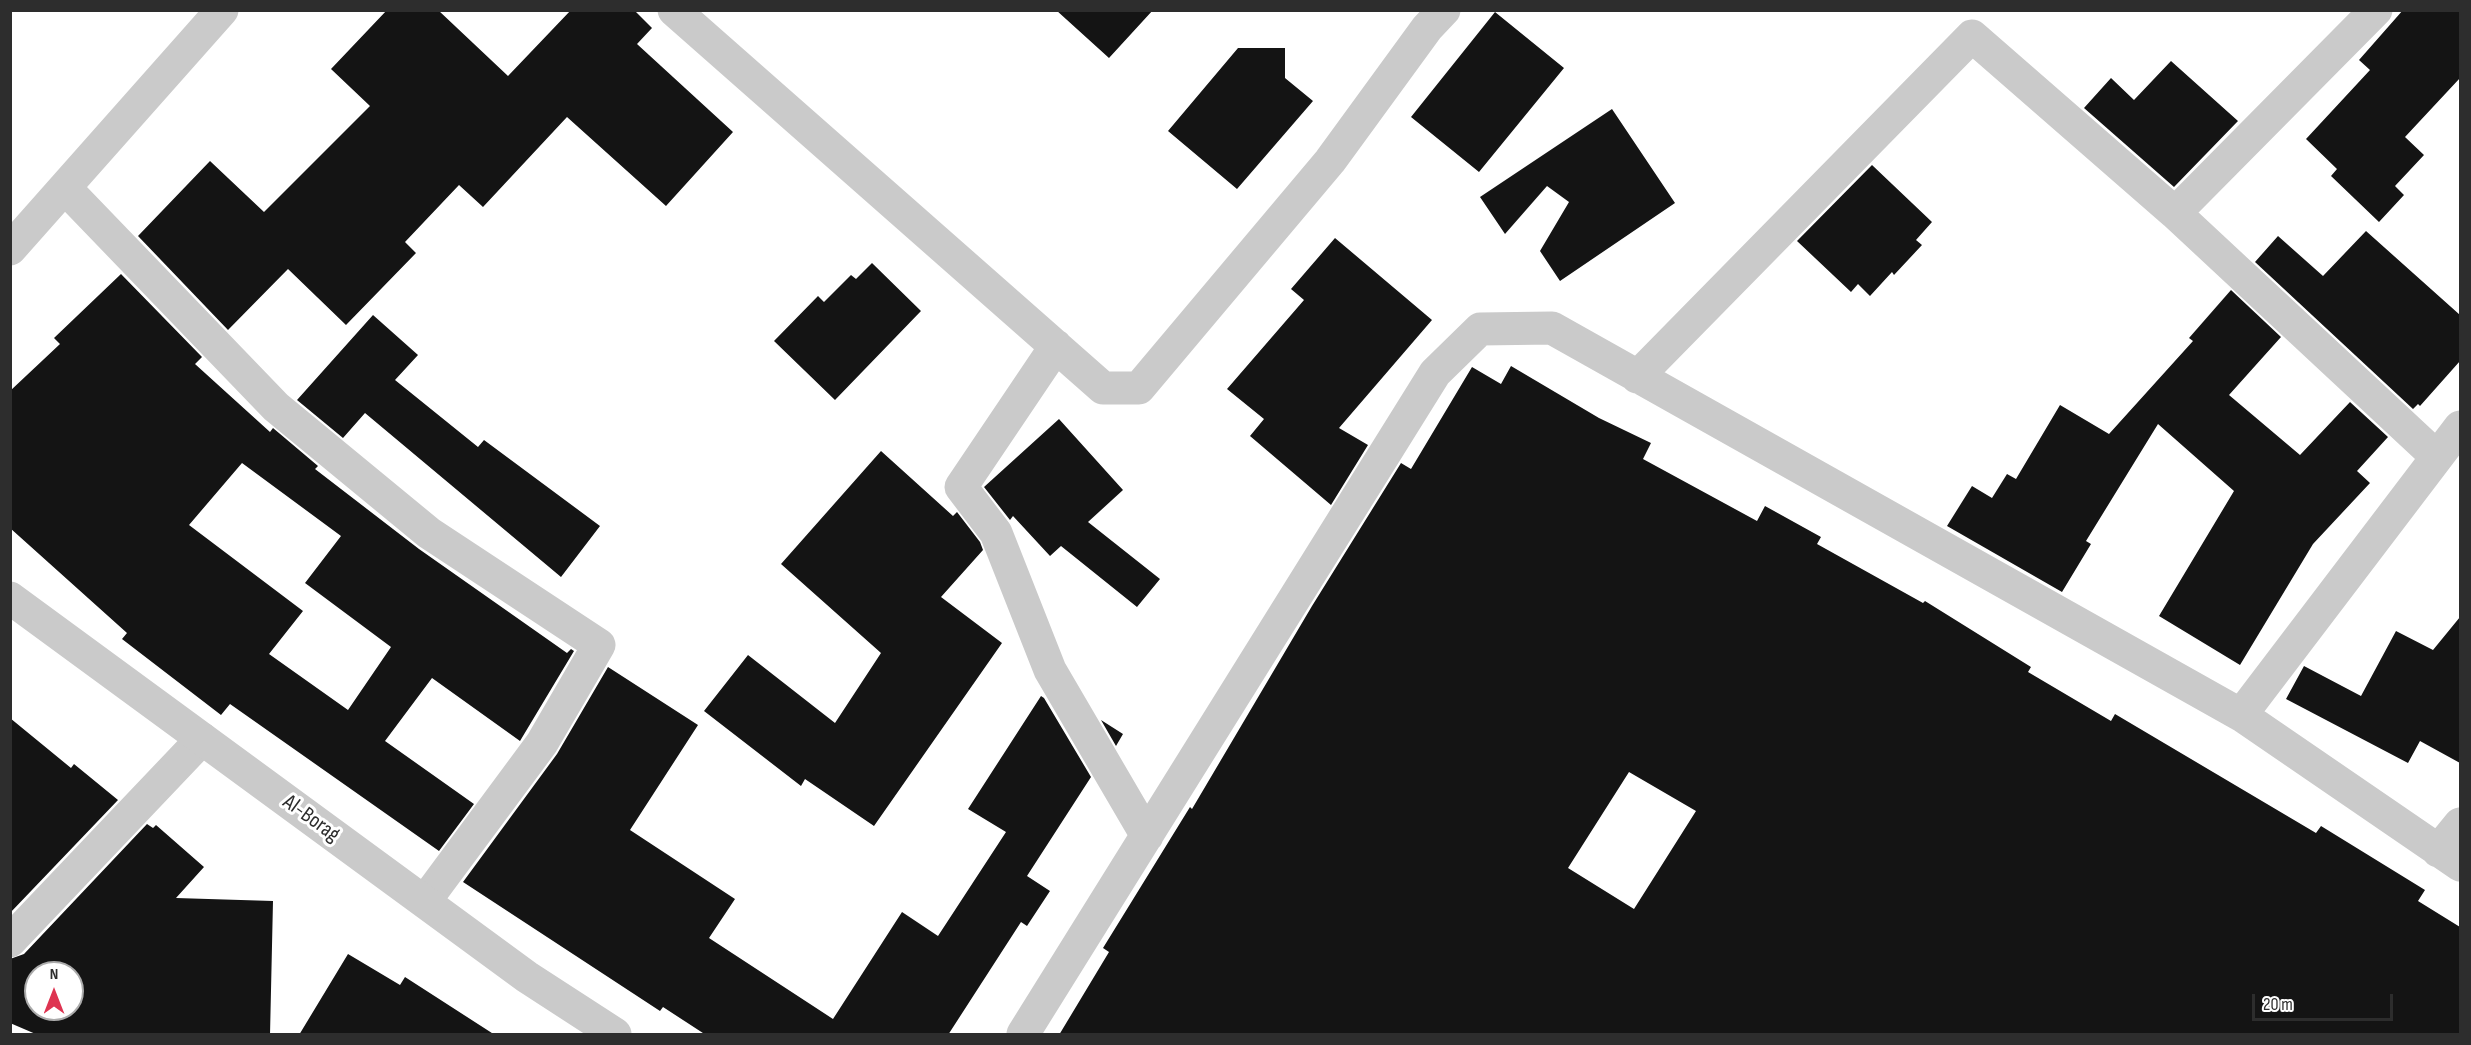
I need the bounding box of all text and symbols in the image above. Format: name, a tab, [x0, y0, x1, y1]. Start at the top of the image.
street label: Al-Borag	[277, 790, 345, 848]
north arrow	[24, 961, 84, 1021]
text: N	[50, 965, 58, 984]
scale bar	[2255, 982, 2396, 1020]
text: 20 m	[2263, 994, 2293, 1015]

